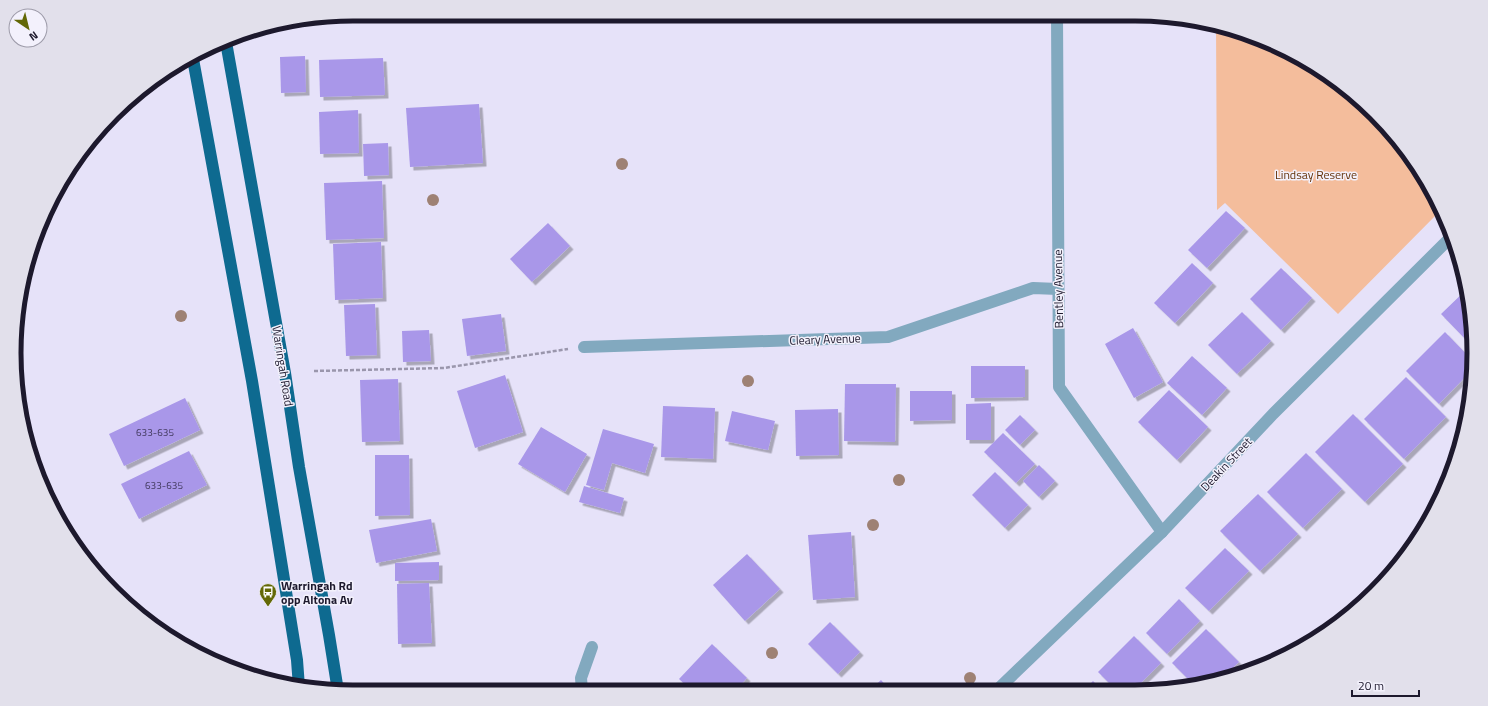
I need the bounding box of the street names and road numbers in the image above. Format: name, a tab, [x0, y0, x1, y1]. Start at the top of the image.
street label: Bentley Avenue	[1048, 249, 1068, 329]
street label: Warringah Road	[267, 324, 299, 408]
street label: Cleary Avenue	[789, 328, 861, 350]
street label: Deakin Street	[1196, 432, 1257, 495]

